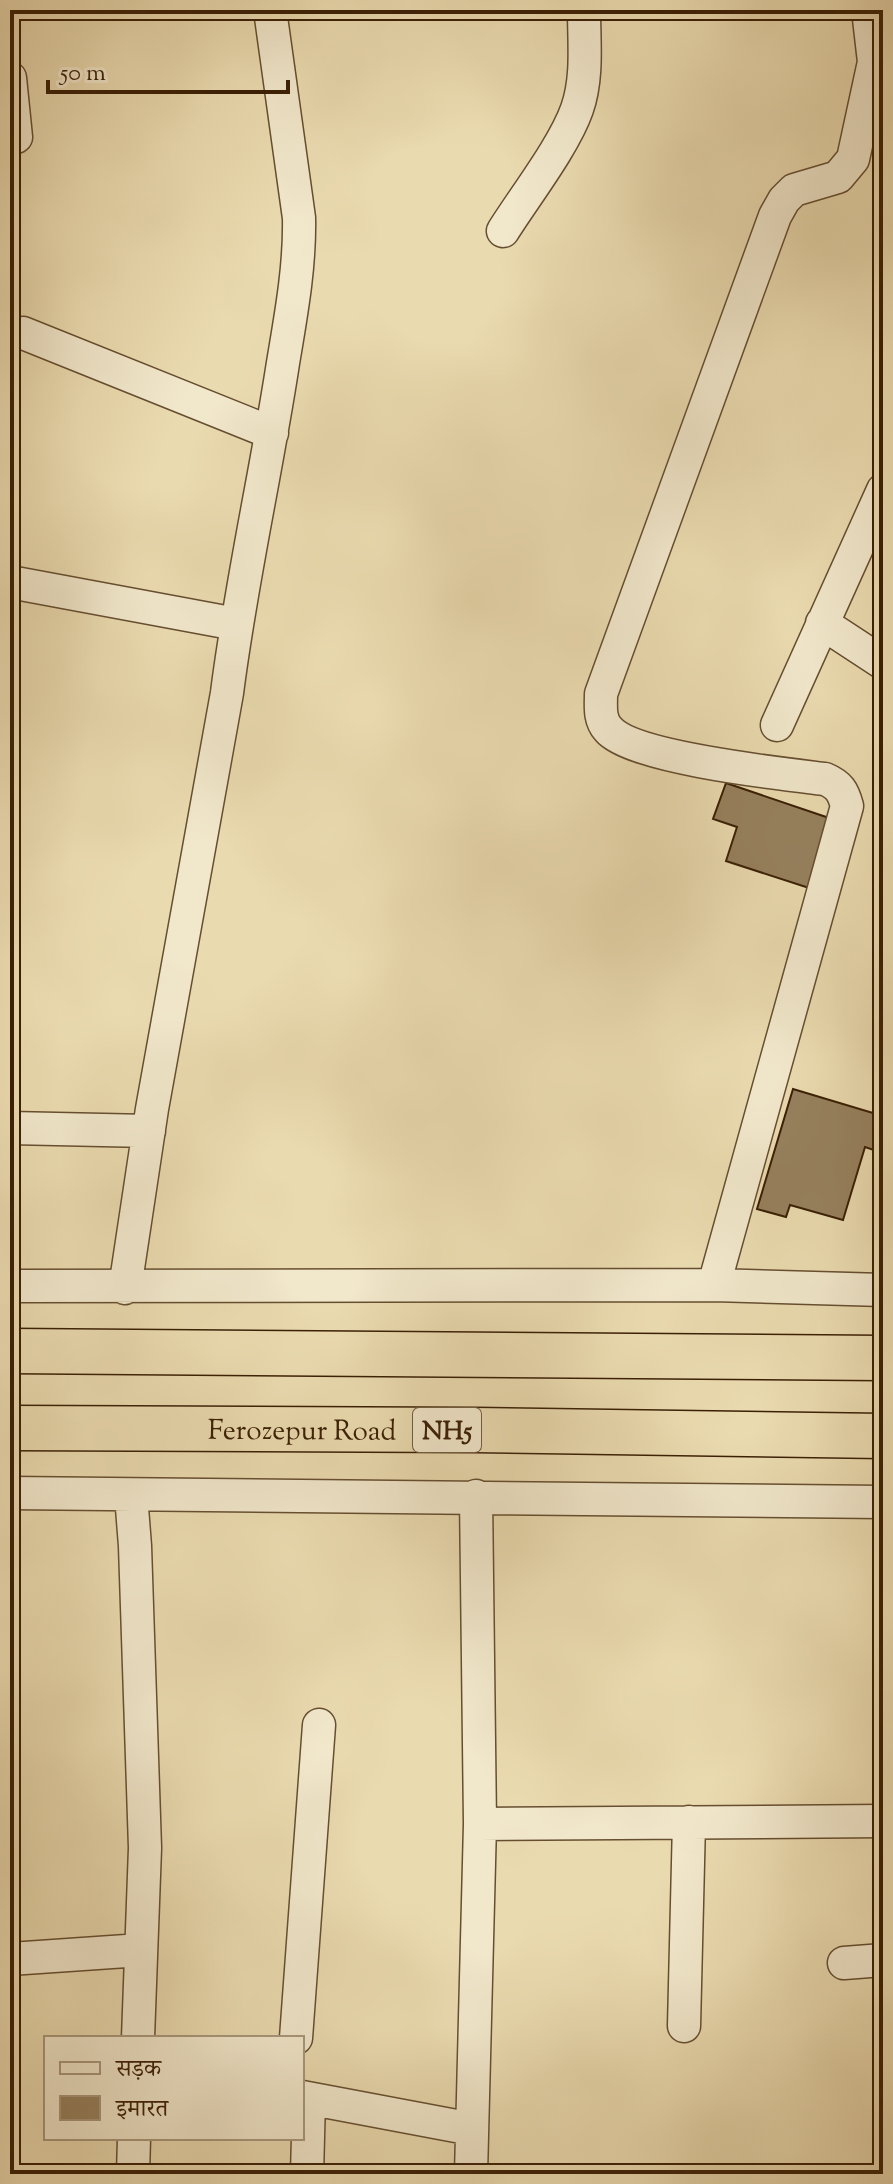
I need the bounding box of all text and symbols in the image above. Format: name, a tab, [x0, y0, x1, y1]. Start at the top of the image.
scale bar	[48, 44, 288, 94]
text: 50 m	[58, 57, 106, 91]
road number: NH5	[413, 1408, 481, 1452]
street label: Ferozepur Road	[208, 1412, 397, 1453]
legend	[44, 2036, 304, 2140]
text: सड़क	[115, 2053, 163, 2087]
text: इमारत	[115, 2093, 169, 2127]

